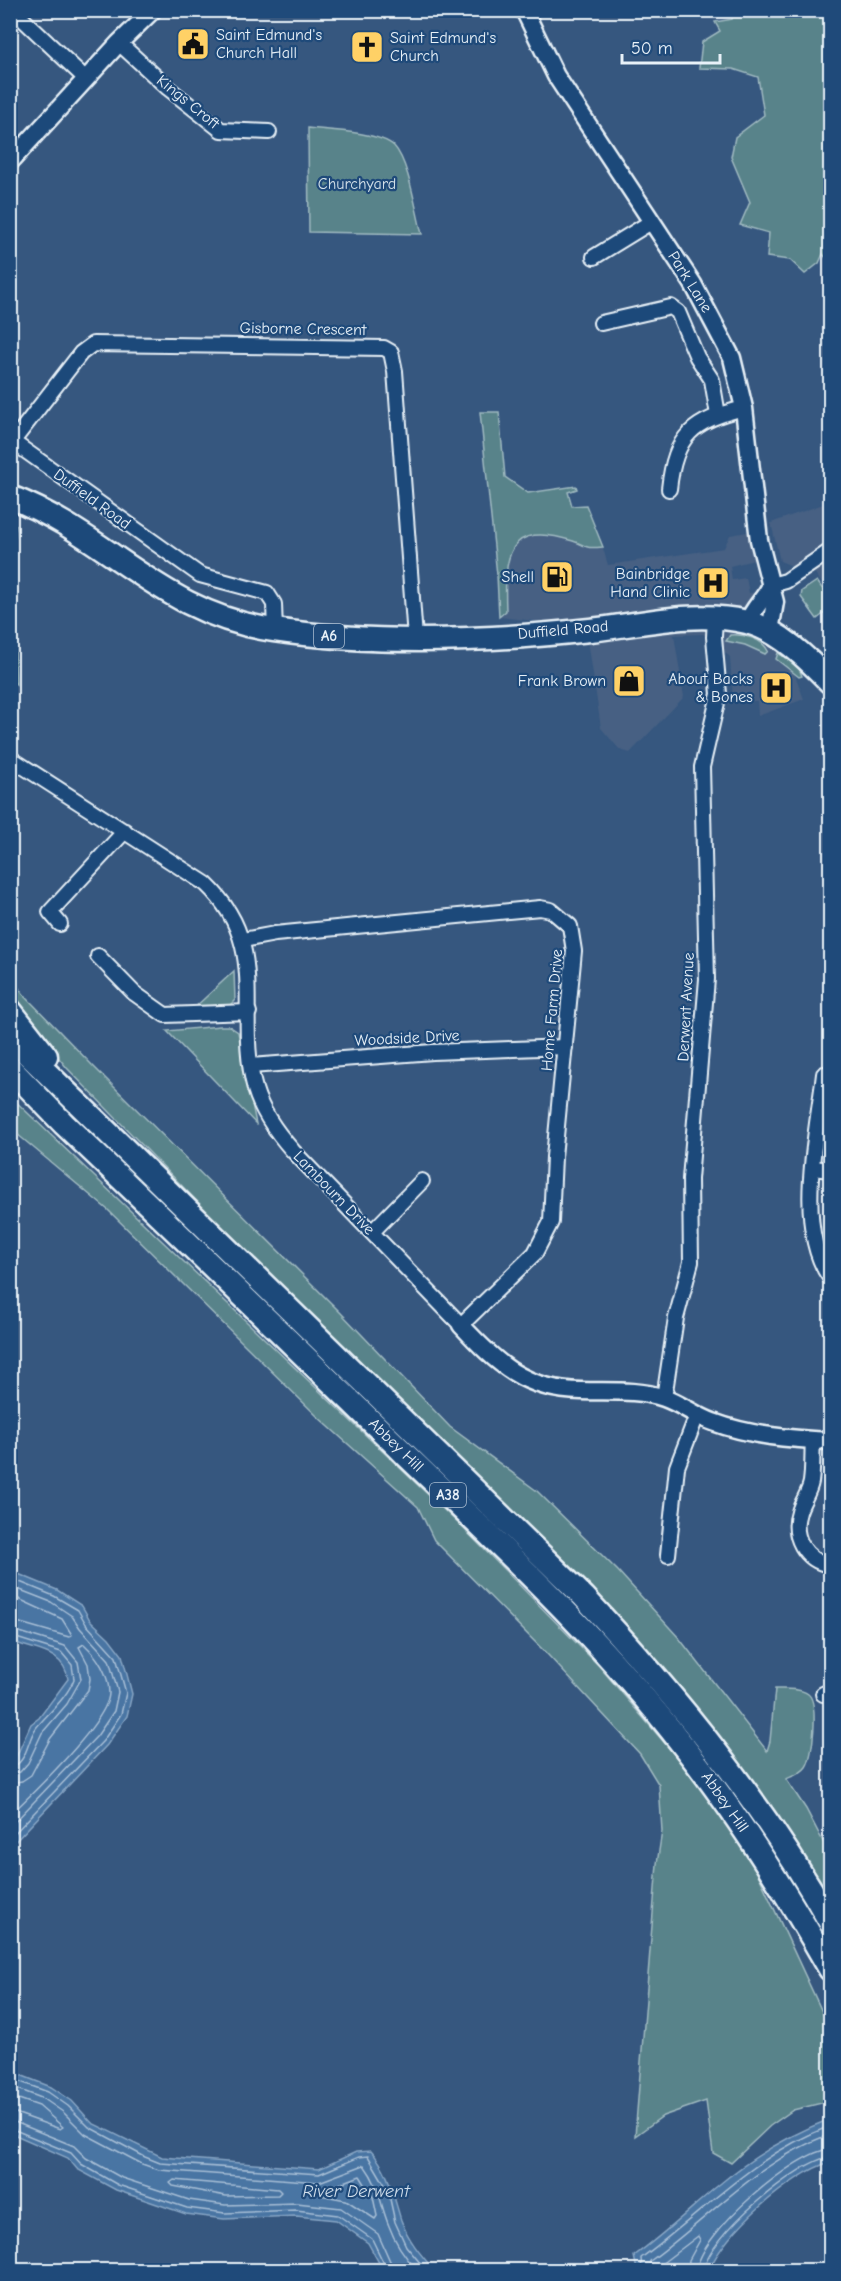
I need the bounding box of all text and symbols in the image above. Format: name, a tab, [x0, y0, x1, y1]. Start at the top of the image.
public building icon: Saint Edmund's Church Hall	[175, 26, 211, 62]
place label: Saint Edmund's Church Hall	[216, 26, 322, 62]
scale bar	[622, 27, 720, 65]
church icon: Saint Edmund's Church	[349, 29, 385, 65]
place label: Saint Edmund's Church	[390, 29, 496, 65]
text: 50 m	[631, 38, 673, 59]
street label: Kings Croft	[153, 71, 223, 133]
park label: Churchyard	[318, 175, 396, 193]
street label: Park Lane	[664, 248, 716, 316]
street label: Gisborne Crescent	[239, 319, 367, 339]
street label: Duffield Road	[50, 465, 134, 533]
fuel station icon: Shell	[539, 559, 575, 595]
place label: Bainbridge Hand Clinic	[610, 565, 690, 601]
hospital icon: Bainbridge Hand Clinic	[695, 565, 731, 601]
place label: Shell	[502, 568, 534, 586]
street label: Duffield Road	[517, 617, 609, 643]
road number: A6	[314, 624, 344, 648]
shop icon: Frank Brown	[611, 663, 647, 699]
place label: About Backs & Bones	[668, 670, 753, 706]
hospital icon: About Backs & Bones	[758, 670, 794, 706]
place label: Frank Brown	[518, 672, 606, 690]
street label: Home Farm Drive	[538, 948, 566, 1072]
street label: Derwent Avenue	[674, 952, 698, 1062]
street label: Woodside Drive	[354, 1026, 460, 1050]
street label: Lambourn Drive	[290, 1147, 378, 1239]
street label: Abbey Hill	[365, 1415, 427, 1475]
road number: A38	[430, 1483, 466, 1507]
street label: Abbey Hill	[698, 1769, 752, 1835]
water label: River Derwent	[302, 2181, 411, 2202]

